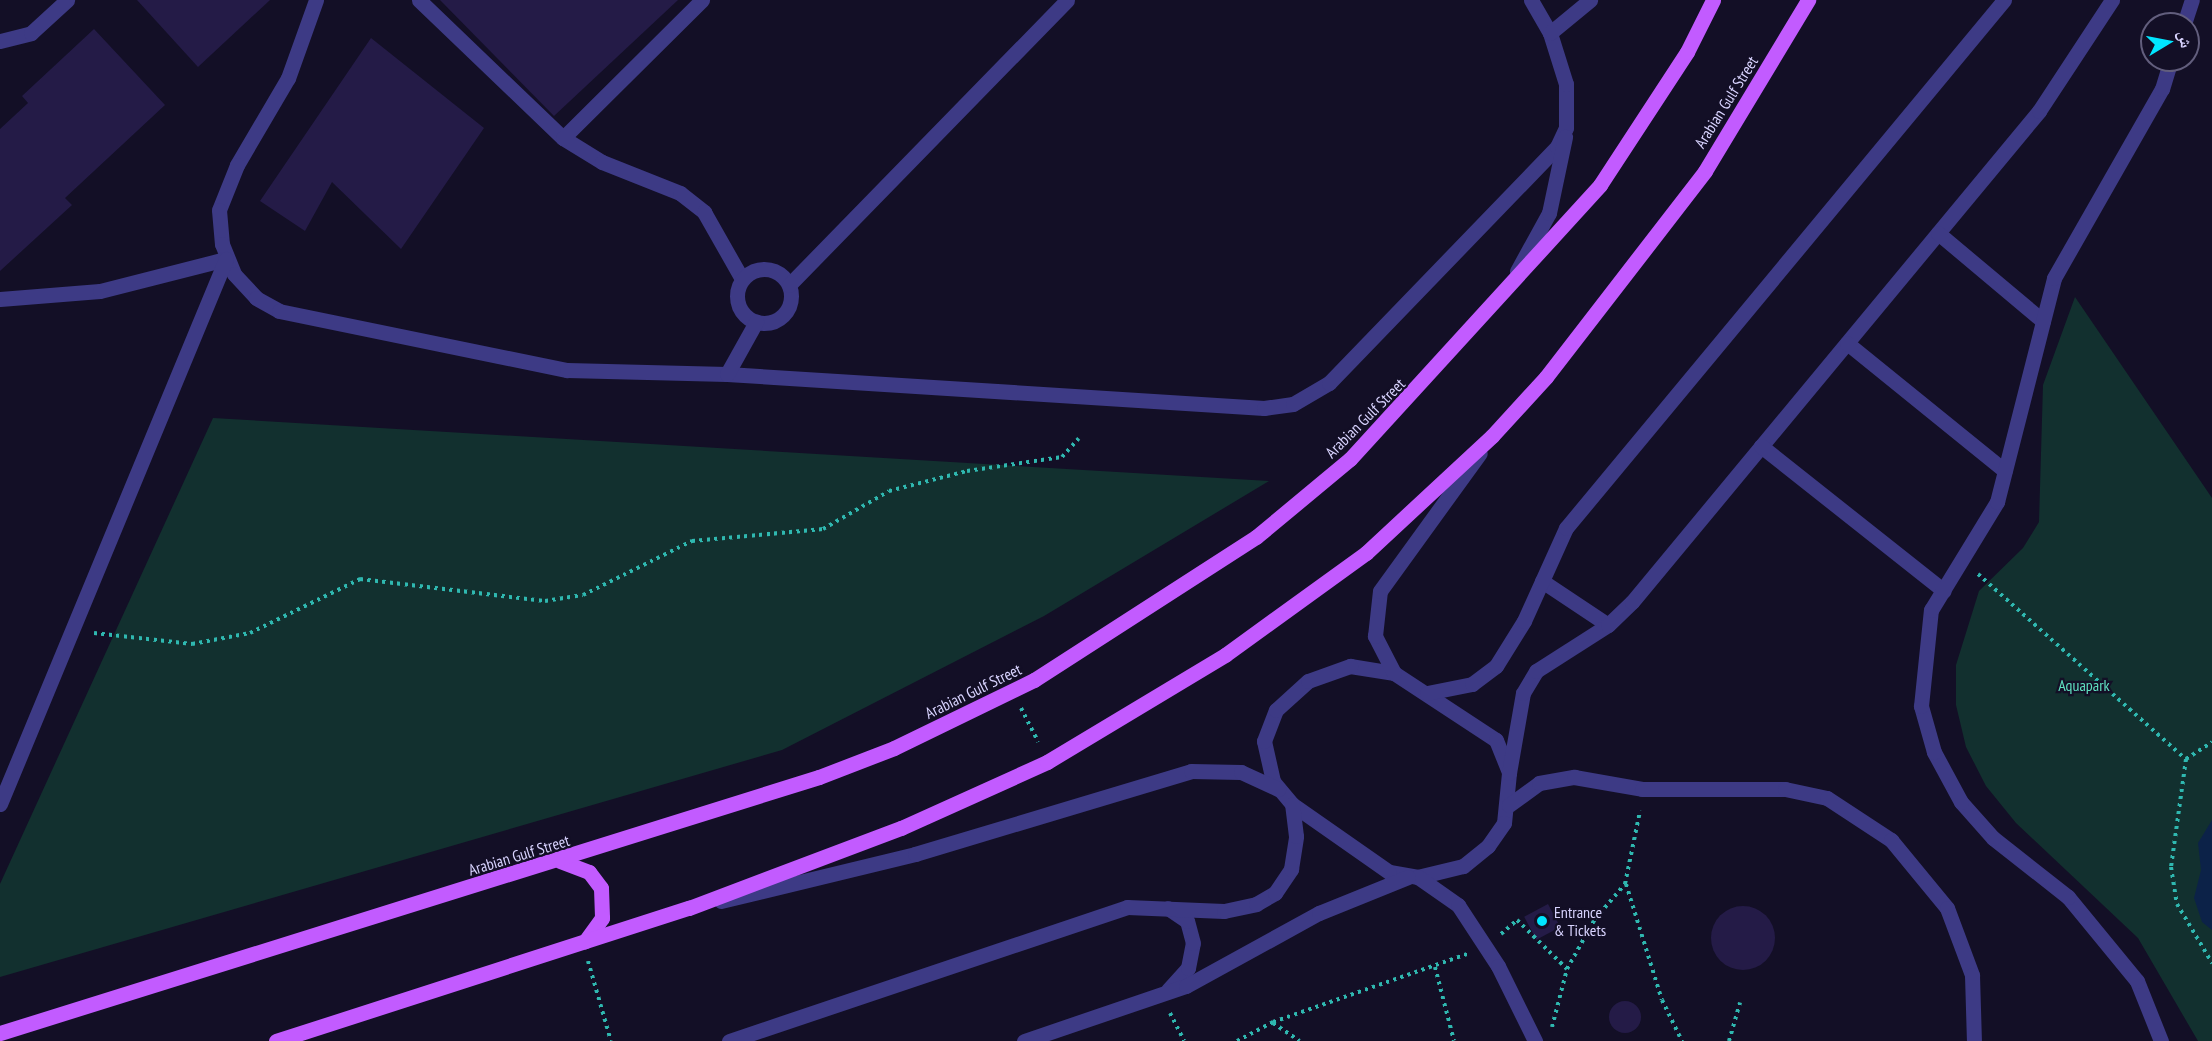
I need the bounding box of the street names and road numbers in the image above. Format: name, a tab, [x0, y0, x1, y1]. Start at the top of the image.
street label: Arabian Gulf Street	[1690, 52, 1762, 152]
street label: Arabian Gulf Street	[1321, 374, 1409, 462]
street label: Arabian Gulf Street	[922, 659, 1024, 723]
street label: Arabian Gulf Street	[466, 831, 572, 879]

